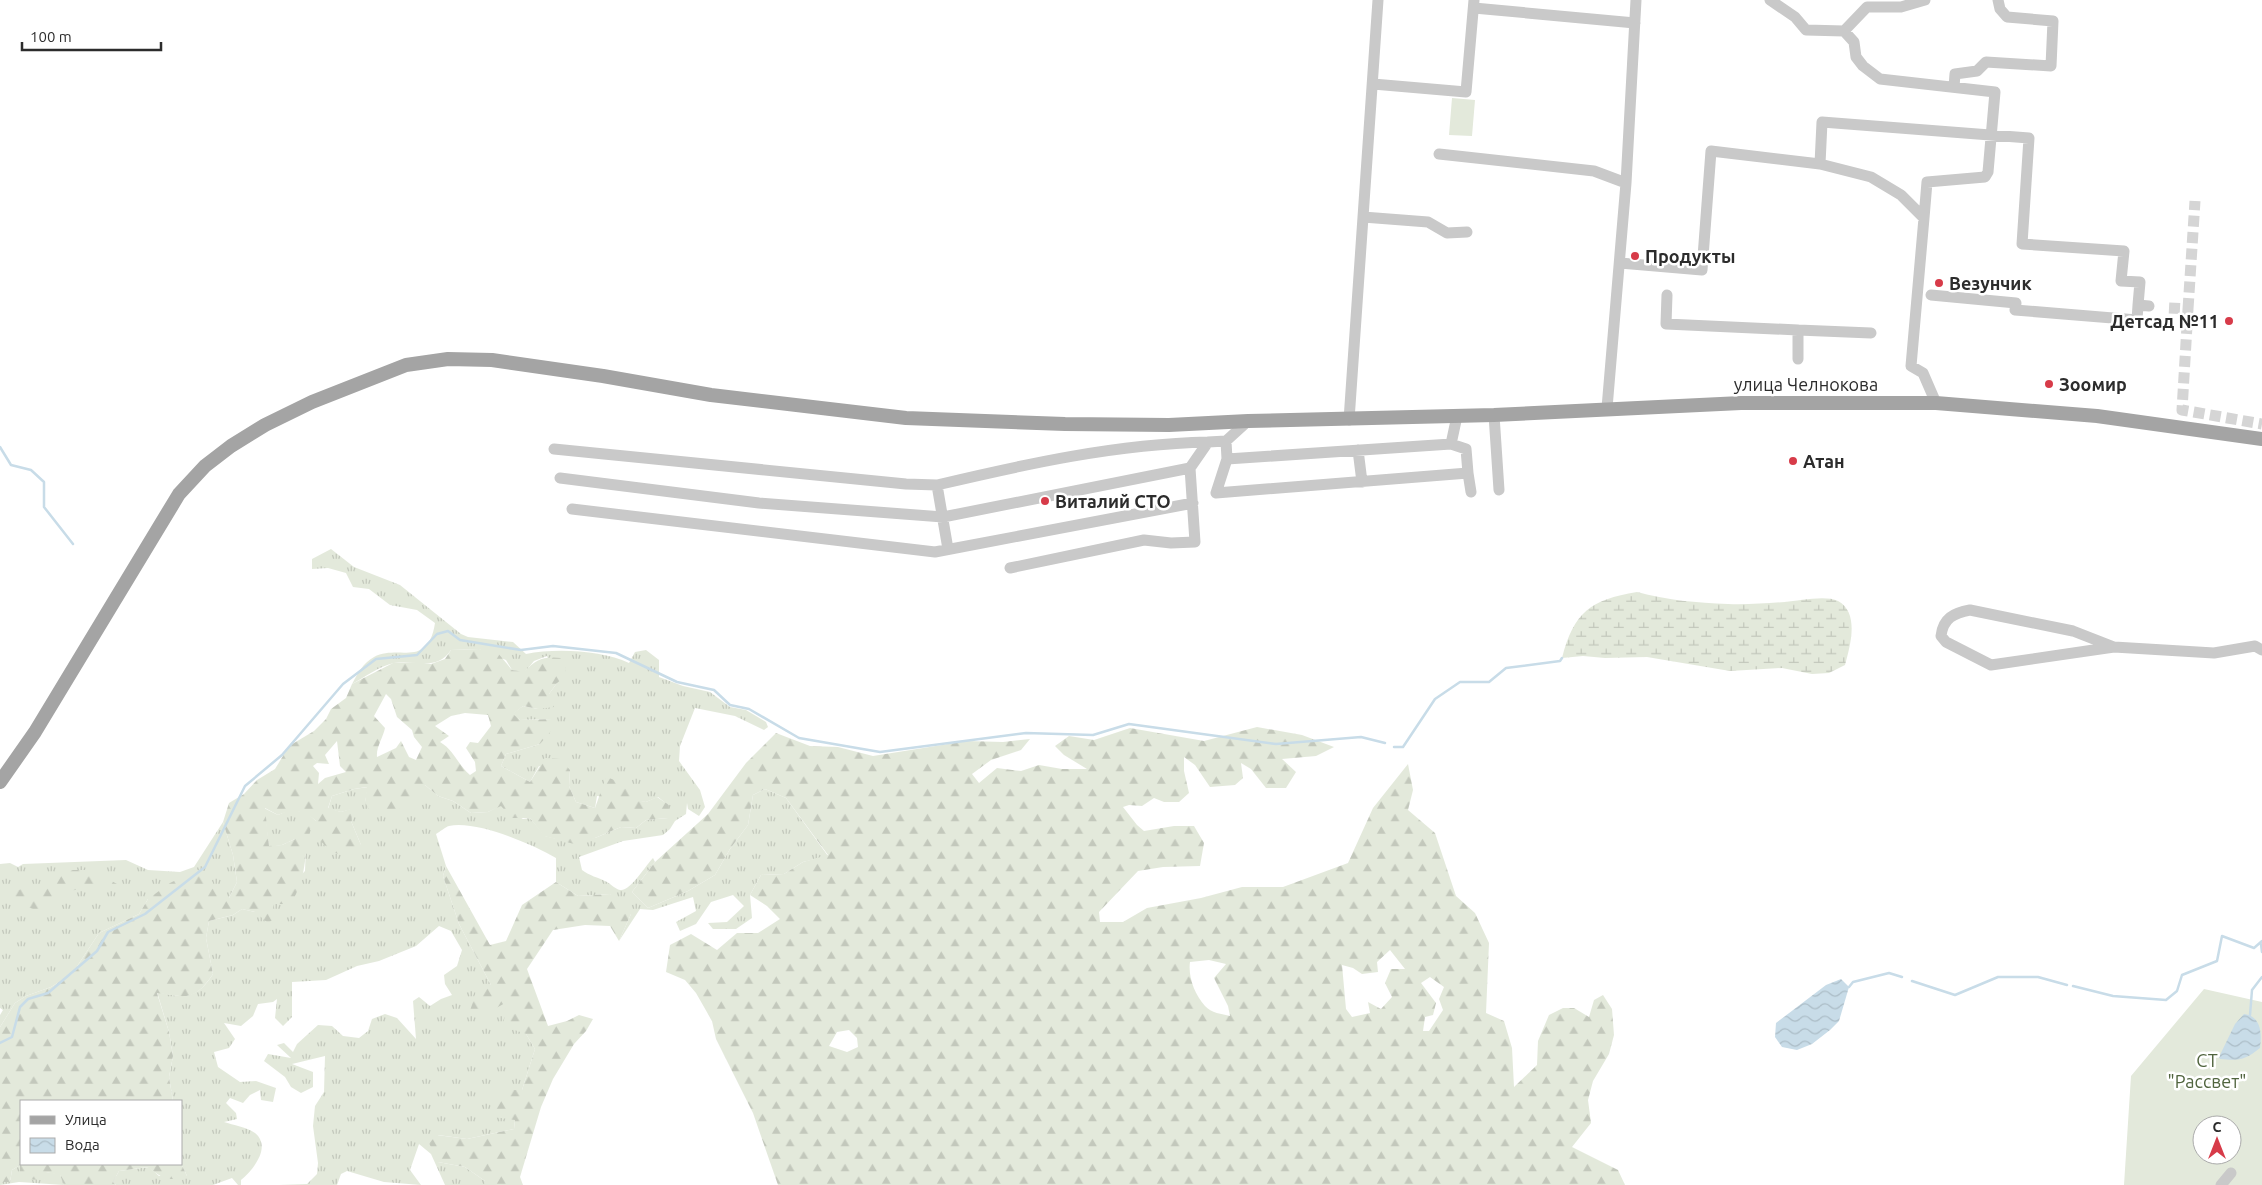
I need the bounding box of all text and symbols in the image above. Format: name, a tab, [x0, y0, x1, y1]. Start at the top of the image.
scale bar	[22, 20, 161, 52]
text: 100 m	[30, 28, 72, 45]
place label: Продукты	[1645, 246, 1735, 266]
marker: Продукты	[1629, 250, 1641, 262]
place label: Везунчик	[1949, 273, 2032, 293]
marker: Везунчик	[1933, 277, 1945, 289]
place label: Детсад №11	[2110, 311, 2219, 331]
marker: Детсад №11	[2223, 315, 2235, 327]
street label: улица Челнокова	[1734, 374, 1878, 394]
place label: Зоомир	[2059, 374, 2127, 394]
marker: Зоомир	[2043, 378, 2055, 390]
place label: Атан	[1803, 451, 1845, 471]
marker: Атан	[1787, 455, 1799, 467]
place label: Виталий СТО	[1055, 491, 1171, 511]
marker: Виталий СТО	[1039, 495, 1051, 507]
park label: СТ "Рассвет"	[2168, 1050, 2246, 1091]
legend	[20, 1100, 182, 1165]
text: Улица	[65, 1111, 107, 1128]
north arrow	[2192, 1115, 2242, 1165]
text: С	[2213, 1119, 2222, 1135]
text: Вода	[65, 1136, 100, 1153]

